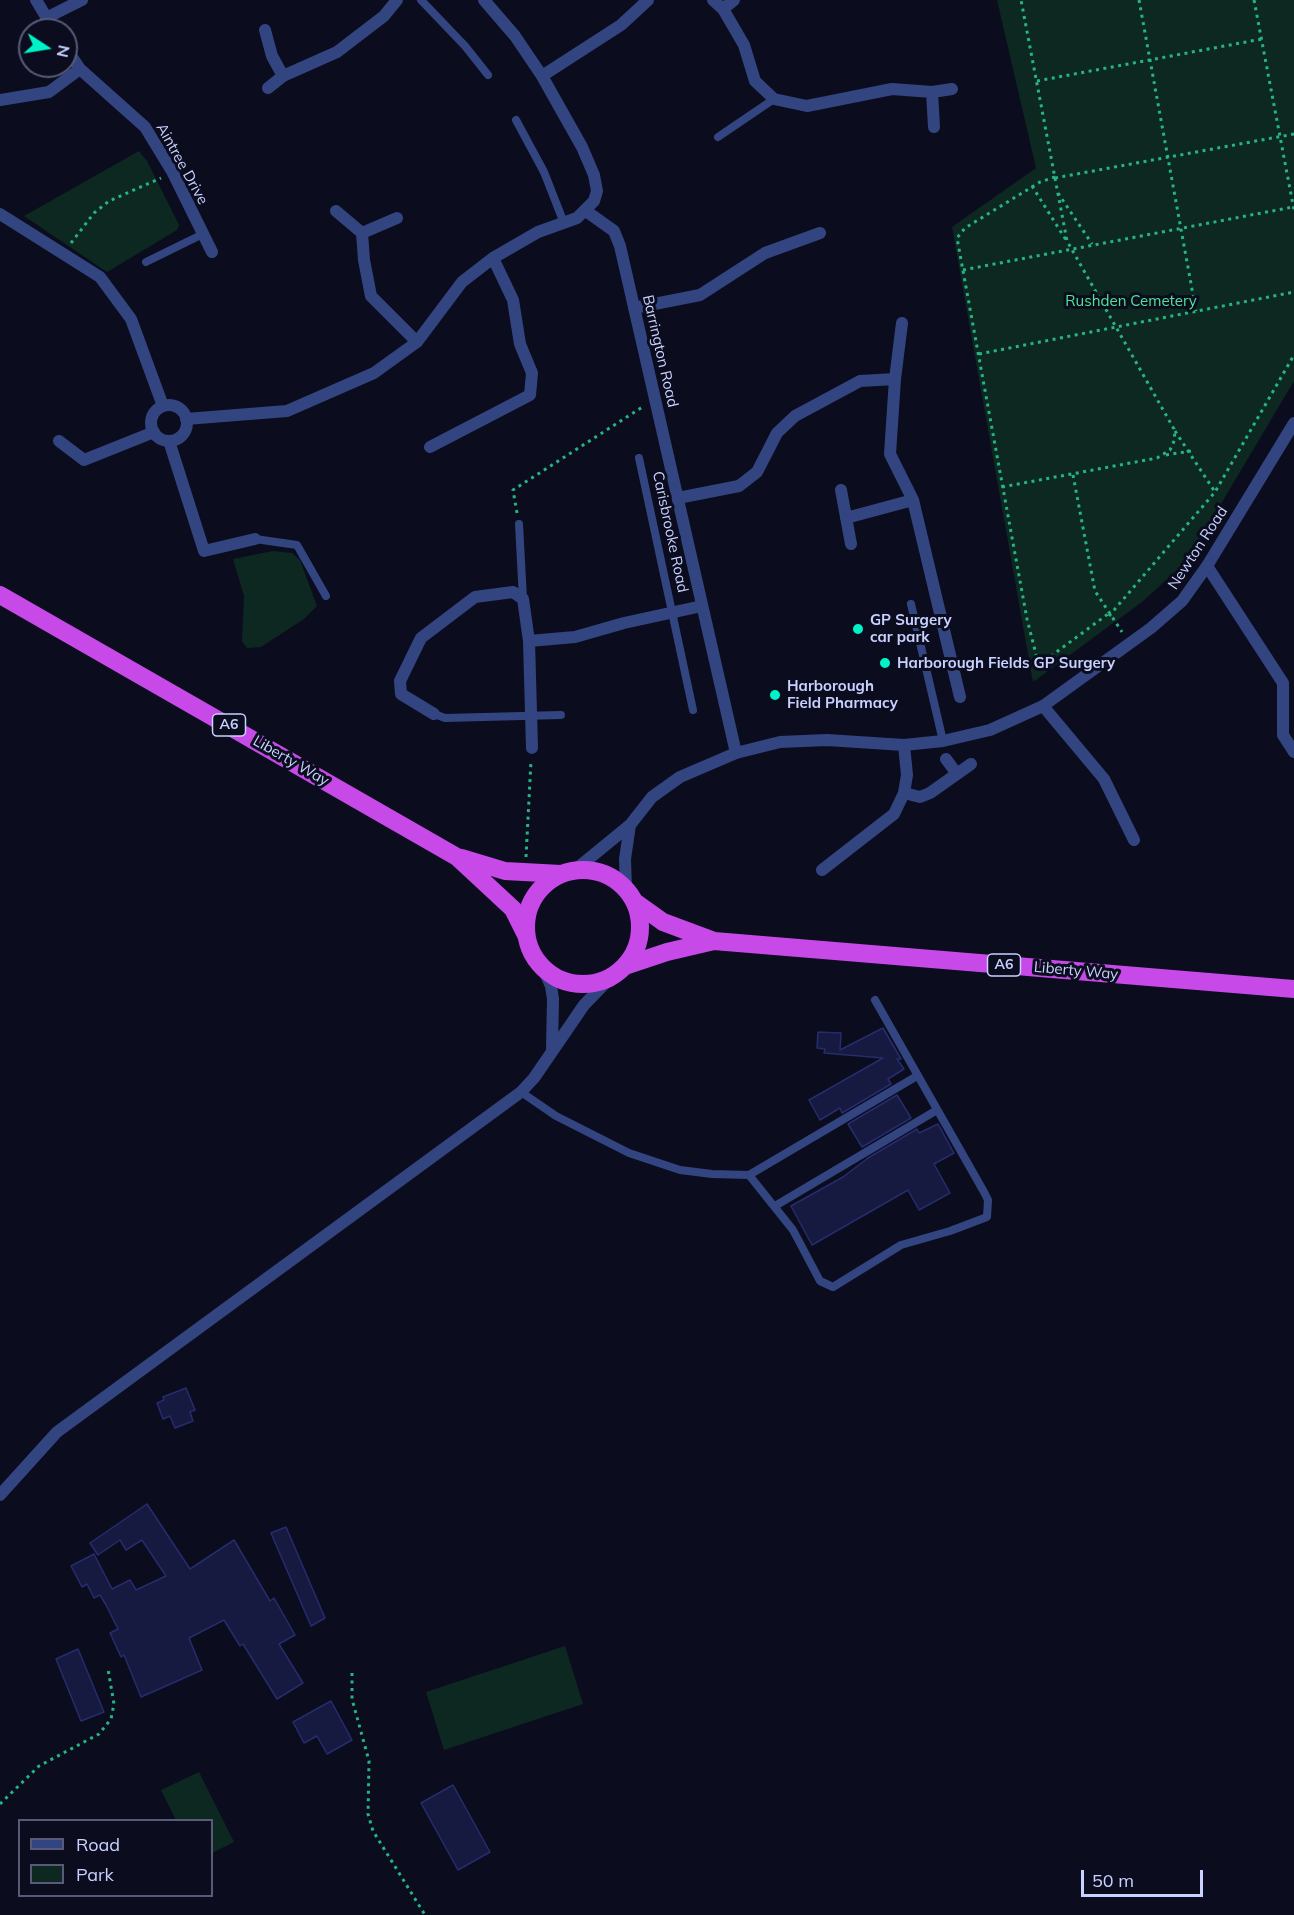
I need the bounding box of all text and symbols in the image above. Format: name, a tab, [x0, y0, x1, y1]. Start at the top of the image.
north arrow	[18, 18, 78, 78]
text: N	[53, 43, 75, 59]
street label: Aintree Drive	[152, 120, 212, 208]
park label: Rushden Cemetery	[1065, 292, 1197, 310]
street label: Barrington Road	[638, 293, 682, 409]
street label: Carisbrooke Road	[648, 470, 692, 594]
street label: Newton Road	[1164, 503, 1232, 593]
place label: GP Surgery car park	[870, 611, 952, 646]
marker: GP Surgery car park	[851, 622, 865, 636]
place label: Harborough Fields GP Surgery	[897, 654, 1115, 672]
marker: Harborough Fields GP Surgery	[878, 656, 892, 670]
place label: Harborough Field Pharmacy	[787, 677, 898, 712]
marker: Harborough Field Pharmacy	[768, 688, 782, 702]
road number: A6	[212, 714, 246, 736]
street label: Liberty Way	[250, 732, 332, 790]
road number: A6	[988, 954, 1020, 976]
street label: Liberty Way	[1033, 958, 1119, 984]
legend	[18, 1819, 213, 1897]
text: Road	[76, 1833, 120, 1856]
scale bar	[1084, 1858, 1206, 1896]
text: Park	[76, 1863, 114, 1886]
text: 50 m	[1092, 1869, 1134, 1892]

